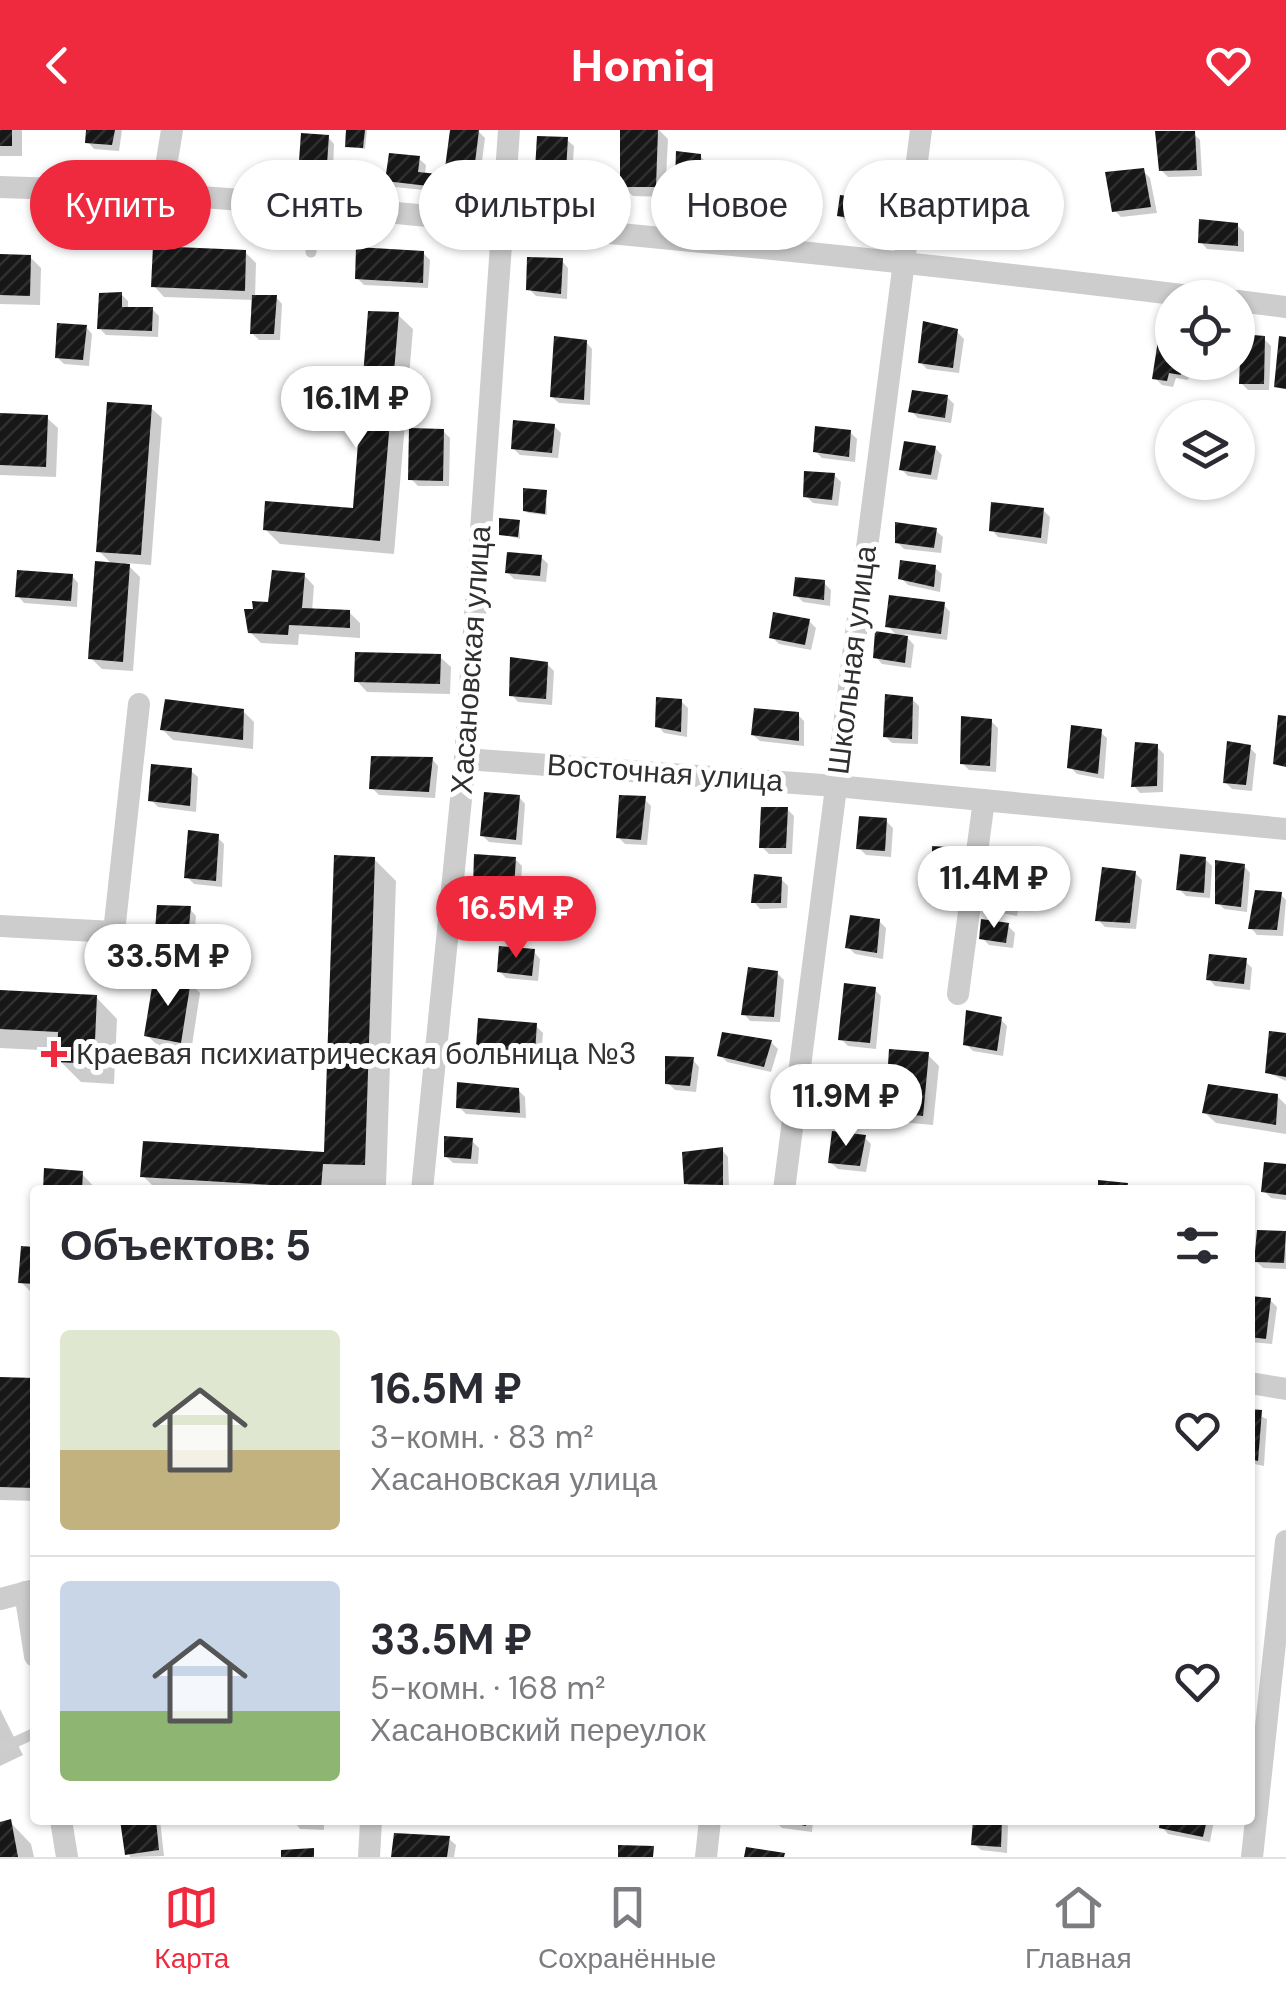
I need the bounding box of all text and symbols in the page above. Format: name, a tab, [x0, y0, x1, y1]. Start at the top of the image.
text: Homiq	[571, 36, 715, 95]
icon: back	[30, 38, 85, 93]
icon: heart	[1201, 38, 1256, 93]
chip: Купить	[30, 160, 211, 250]
chip: Снять	[231, 160, 399, 250]
chip: Фильтры	[419, 160, 631, 250]
chip: Новое	[651, 160, 823, 250]
chip: Квартира	[843, 160, 1064, 250]
map controls	[1155, 280, 1255, 500]
button: locate	[1155, 280, 1255, 380]
pin: 16.1M ₽	[264, 366, 448, 451]
text: 16.1M ₽	[303, 377, 409, 419]
button: layers	[1155, 400, 1255, 500]
street label: Хасановская улица	[442, 524, 499, 796]
street label: Школьная улица	[818, 543, 885, 776]
street label: Восточная улица	[546, 745, 785, 800]
pin: 11.4M ₽	[902, 846, 1086, 931]
text: 11.4M ₽	[940, 857, 1048, 899]
pin: 16.5M ₽	[424, 876, 608, 961]
text: 16.5M ₽	[458, 887, 574, 929]
pin: 33.5M ₽	[76, 924, 260, 1009]
text: 33.5M ₽	[106, 935, 230, 977]
place label: Краевая психиатрическая больница №3	[76, 1034, 636, 1073]
marker: Краевая психиатрическая больница №3	[41, 1041, 67, 1067]
pin: 11.9M ₽	[754, 1064, 938, 1149]
text: 11.9M ₽	[792, 1075, 900, 1117]
text: Объектов: 5	[60, 1218, 311, 1273]
icon: filters	[1170, 1218, 1225, 1273]
text: 16.5M ₽	[370, 1361, 522, 1416]
icon: home	[140, 1370, 260, 1490]
icon: heart	[1170, 1403, 1225, 1458]
text: 3-комн. · 83 m²	[370, 1416, 594, 1458]
text: Хасановская улица	[370, 1458, 657, 1500]
text: 33.5M ₽	[370, 1612, 532, 1667]
icon: home	[140, 1621, 260, 1741]
icon: heart	[1170, 1654, 1225, 1709]
text: 5-комн. · 168 m²	[370, 1667, 605, 1709]
text: Хасановский переулок	[370, 1709, 706, 1751]
tab: Карта	[154, 1880, 229, 1977]
tab: Сохранённые	[538, 1880, 716, 1977]
tab: Главная	[1025, 1880, 1132, 1977]

